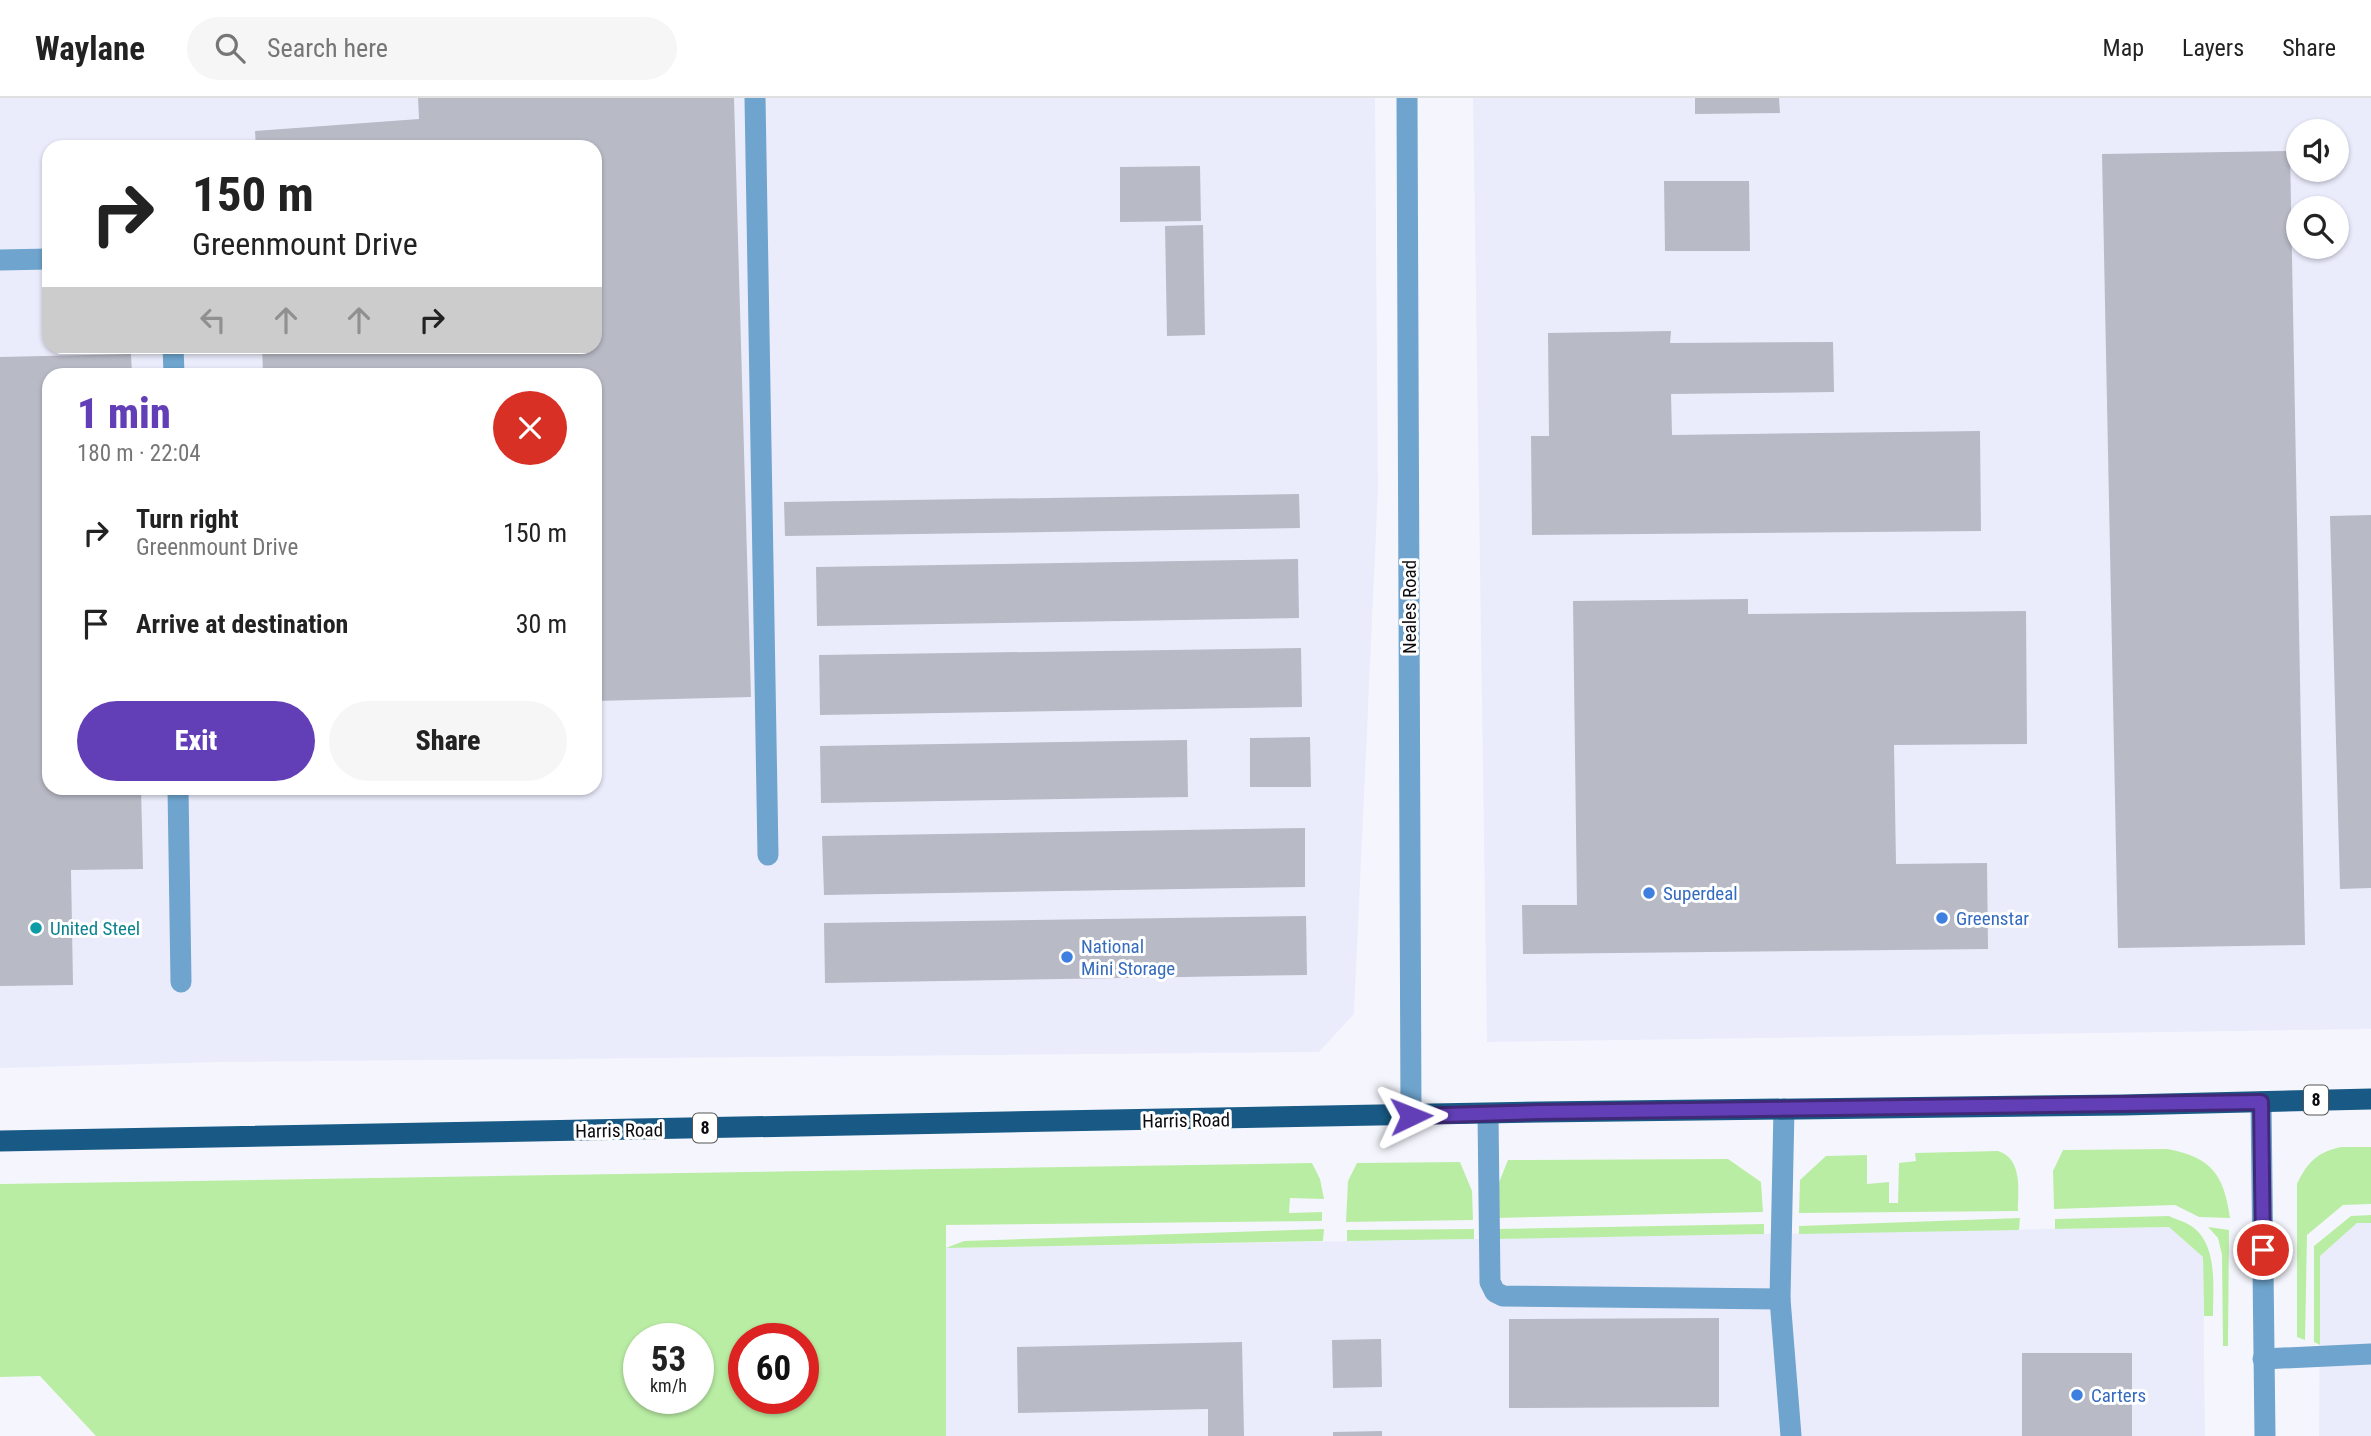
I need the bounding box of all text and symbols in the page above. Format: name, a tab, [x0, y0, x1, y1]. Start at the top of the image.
search box	[187, 17, 677, 80]
text: Waylane	[35, 29, 145, 68]
icon: search	[211, 29, 249, 67]
text: Search here	[267, 33, 388, 63]
text: Map	[2103, 34, 2144, 62]
text: Layers	[2182, 34, 2244, 62]
text: Share	[2282, 34, 2336, 62]
map controls	[2286, 119, 2349, 259]
button: sound	[2286, 119, 2349, 182]
text: 150 m	[192, 166, 314, 223]
icon: right	[77, 168, 168, 259]
button: search	[2286, 196, 2349, 259]
text: Greenmount Drive	[192, 225, 418, 263]
icon: left	[194, 301, 232, 339]
icon: ahead	[267, 301, 305, 339]
icon: ahead	[340, 301, 378, 339]
icon: right	[413, 301, 451, 339]
text: 1 min	[77, 389, 171, 438]
button: close	[493, 391, 567, 465]
text: 180 m · 22:04	[77, 440, 201, 467]
text: Turn right	[136, 504, 238, 534]
icon: right	[77, 514, 115, 552]
text: 150 m	[503, 518, 567, 548]
text: Greenmount Drive	[136, 534, 298, 561]
street label: Neales Road	[1398, 560, 1421, 654]
icon: arrive	[77, 605, 115, 643]
text: Arrive at destination	[136, 609, 348, 639]
text: 30 m	[516, 609, 567, 639]
button: Exit	[77, 701, 315, 781]
button: Share	[329, 701, 567, 781]
place label: Superdeal	[1663, 882, 1738, 905]
marker: Superdeal	[1641, 885, 1657, 901]
place label: Greenstar	[1956, 907, 2029, 930]
marker: Greenstar	[1934, 910, 1950, 926]
place label: United Steel	[50, 917, 140, 940]
marker: United Steel	[28, 920, 44, 936]
place label: National Mini Storage	[1081, 935, 1175, 980]
marker: National Mini Storage	[1059, 949, 1075, 965]
position arrow	[1374, 1079, 1448, 1153]
road number: 8	[2304, 1085, 2328, 1114]
street label: Harris Road	[1142, 1108, 1230, 1133]
road number: 8	[693, 1113, 717, 1142]
street label: Harris Road	[575, 1118, 663, 1143]
pin	[2233, 1220, 2293, 1280]
icon: arrive	[2244, 1231, 2282, 1269]
speed limit sign: 60	[728, 1323, 819, 1414]
text: 53	[651, 1339, 686, 1380]
text: km/h	[650, 1375, 687, 1396]
place label: Carters	[2091, 1384, 2146, 1407]
marker: Carters	[2069, 1387, 2085, 1403]

